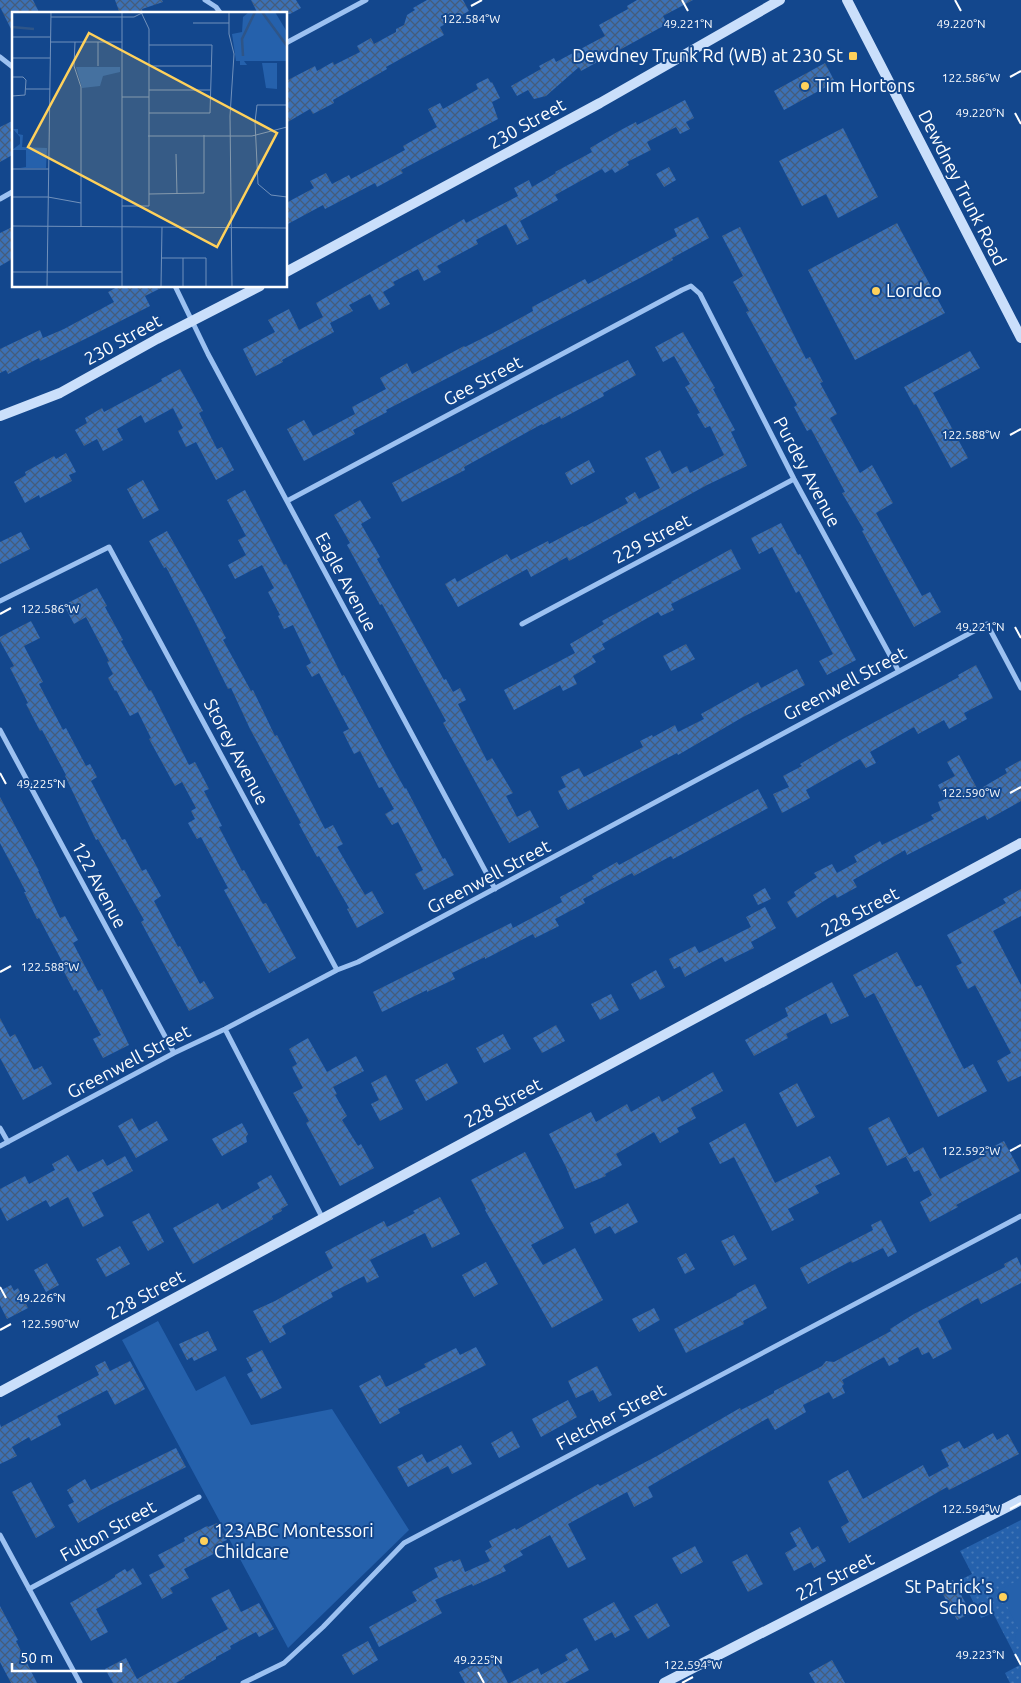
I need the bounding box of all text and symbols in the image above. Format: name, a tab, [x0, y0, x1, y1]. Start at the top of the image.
inset map	[12, 12, 288, 288]
text: 122.584°W	[442, 12, 500, 25]
text: 49.221°N	[663, 17, 713, 30]
text: 49.220°N	[936, 17, 986, 30]
place label: Dewdney Trunk Rd (WB) at 230 St	[572, 45, 843, 66]
marker: Dewdney Trunk Rd (WB) at 230 St	[847, 50, 859, 62]
text: 122.586°W	[942, 71, 1000, 84]
place label: Tim Hortons	[815, 75, 915, 95]
marker: Tim Hortons	[799, 80, 811, 92]
street label: 230 Street	[485, 94, 568, 152]
text: 49.220°N	[955, 106, 1005, 119]
street label: Dewdney Trunk Road	[915, 107, 1011, 269]
place label: Lordco	[886, 280, 942, 300]
marker: Lordco	[870, 285, 882, 297]
street label: 230 Street	[81, 310, 164, 368]
street label: Gee Street	[440, 351, 525, 409]
street label: Purdey Avenue	[770, 413, 845, 530]
text: 122.588°W	[942, 428, 1000, 441]
street label: 229 Street	[609, 509, 694, 567]
street label: Eagle Avenue	[312, 529, 381, 634]
text: 122.586°W	[21, 602, 79, 615]
text: 49.221°N	[955, 620, 1005, 633]
street label: Greenwell Street	[780, 642, 910, 724]
street label: Storey Avenue	[201, 695, 273, 808]
text: 49.225°N	[16, 777, 66, 790]
text: 122.590°W	[942, 786, 1000, 799]
street label: Greenwell Street	[424, 835, 554, 917]
street label: 122 Avenue	[69, 838, 131, 931]
street label: 228 Street	[817, 882, 902, 940]
text: 122.588°W	[21, 960, 79, 973]
street label: Greenwell Street	[64, 1020, 194, 1102]
street label: 228 Street	[460, 1073, 545, 1131]
text: 122.592°W	[942, 1144, 1000, 1157]
street label: 228 Street	[103, 1265, 188, 1323]
text: 49.226°N	[16, 1291, 66, 1304]
text: 122.590°W	[21, 1317, 79, 1330]
street label: Fletcher Street	[552, 1379, 669, 1453]
street label: Fulton Street	[56, 1496, 159, 1565]
text: 122.594°W	[942, 1502, 1000, 1515]
place label: 123ABC Montessori Childcare	[214, 1520, 374, 1561]
marker: 123ABC Montessori Childcare	[198, 1535, 210, 1547]
street label: 227 Street	[792, 1548, 877, 1604]
place label: St Patrick's School	[905, 1576, 993, 1617]
marker: St Patrick's School	[997, 1591, 1009, 1603]
scale bar	[12, 1640, 121, 1672]
text: 49.223°N	[955, 1648, 1005, 1661]
text: 50 m	[20, 1649, 53, 1666]
text: 49.225°N	[453, 1653, 503, 1666]
text: 122.594°W	[664, 1658, 722, 1671]

